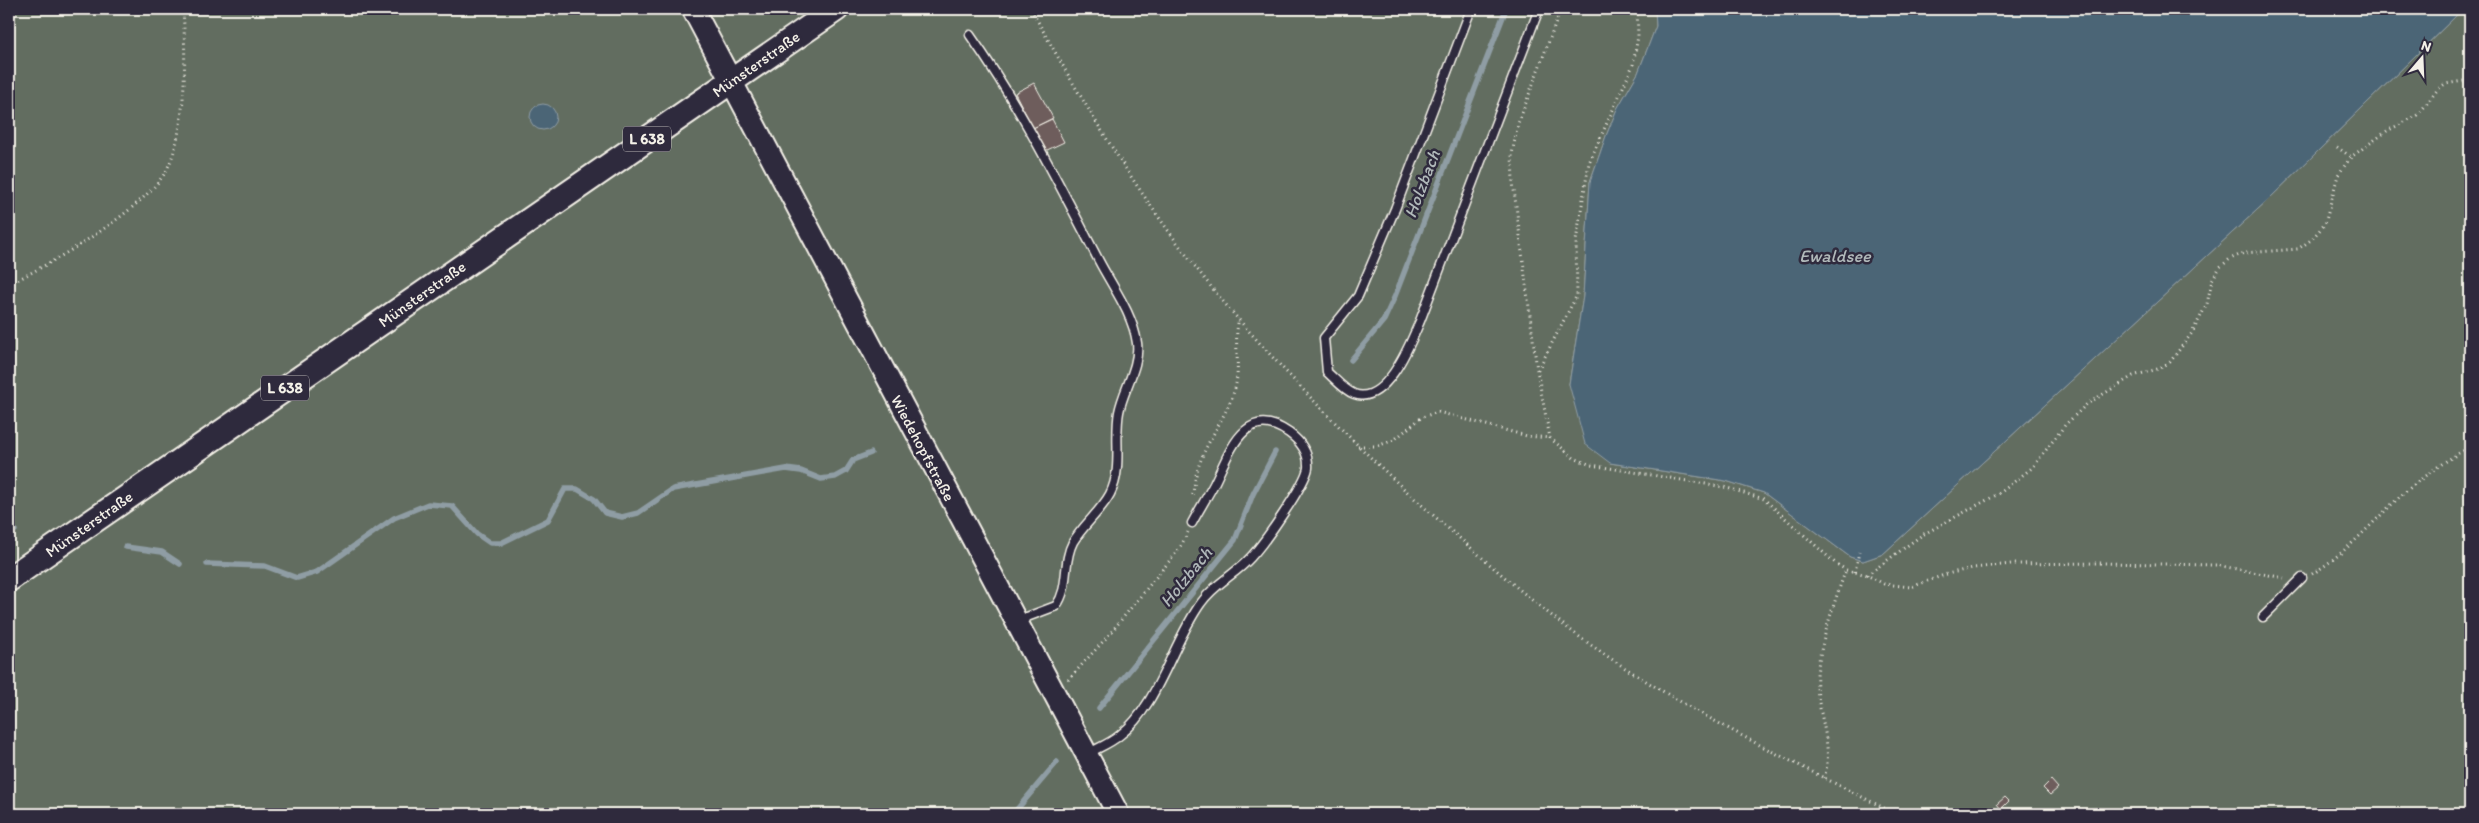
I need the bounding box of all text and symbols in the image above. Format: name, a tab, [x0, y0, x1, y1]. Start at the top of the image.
street label: Münsterstraße	[709, 27, 804, 101]
north arrow	[2396, 32, 2446, 82]
text: N	[2419, 37, 2433, 56]
road number: L 638	[623, 126, 671, 152]
water label: Holzbach	[1399, 146, 1445, 221]
water label: Ewaldsee	[1799, 245, 1872, 267]
street label: Münsterstraße	[375, 257, 470, 331]
road number: L 638	[261, 376, 309, 400]
street label: Wiedehopfstraße	[887, 392, 959, 505]
street label: Münsterstraße	[42, 487, 137, 561]
water label: Holzbach	[1155, 542, 1217, 611]

